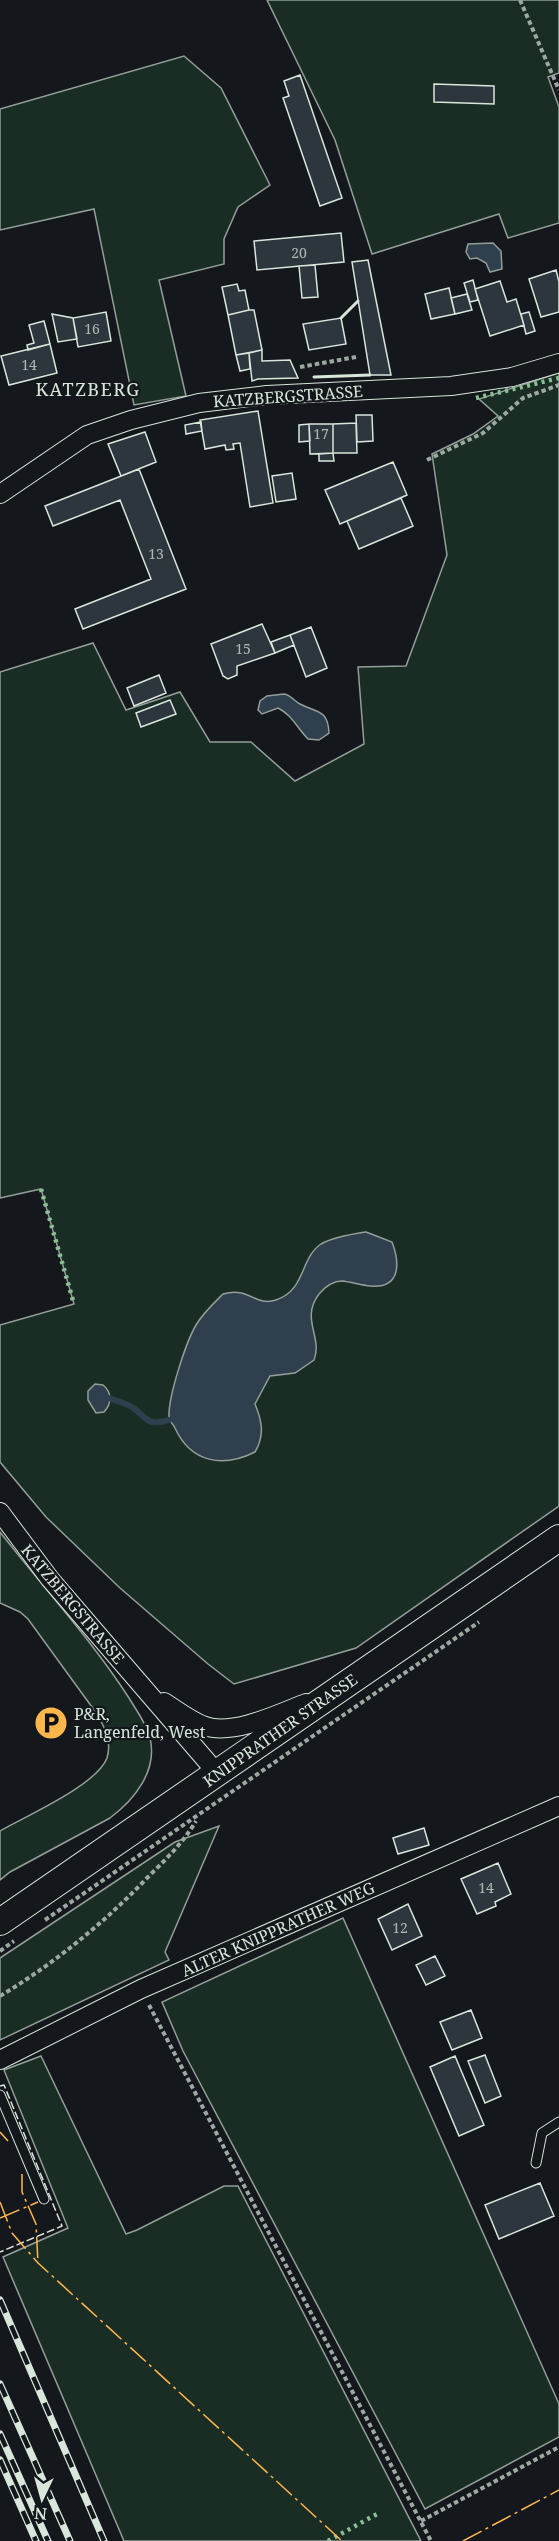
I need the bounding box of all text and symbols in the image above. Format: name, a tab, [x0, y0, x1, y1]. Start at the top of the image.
house number: 20	[291, 243, 307, 262]
house number: 16	[84, 319, 100, 338]
house number: 14	[21, 355, 37, 374]
district label: KATZBERG	[35, 377, 141, 401]
street label: KATZBERGSTRASSE	[212, 380, 364, 412]
house number: 17	[313, 424, 329, 443]
house number: 13	[148, 544, 164, 563]
house number: 15	[235, 639, 251, 658]
street label: KATZBERGSTRASSE	[16, 1539, 130, 1669]
street label: KNIPPRATHER STRASSE	[198, 1668, 362, 1792]
place label: P&R, Langenfeld, West	[74, 1703, 206, 1743]
parking icon: P&R, Langenfeld, West	[33, 1705, 69, 1741]
street label: ALTER KNIPPRATHER WEG	[178, 1876, 379, 1982]
house number: 14	[478, 1878, 494, 1897]
house number: 12	[392, 1918, 408, 1937]
north arrow	[12, 2469, 72, 2529]
text: N	[33, 2502, 48, 2525]

